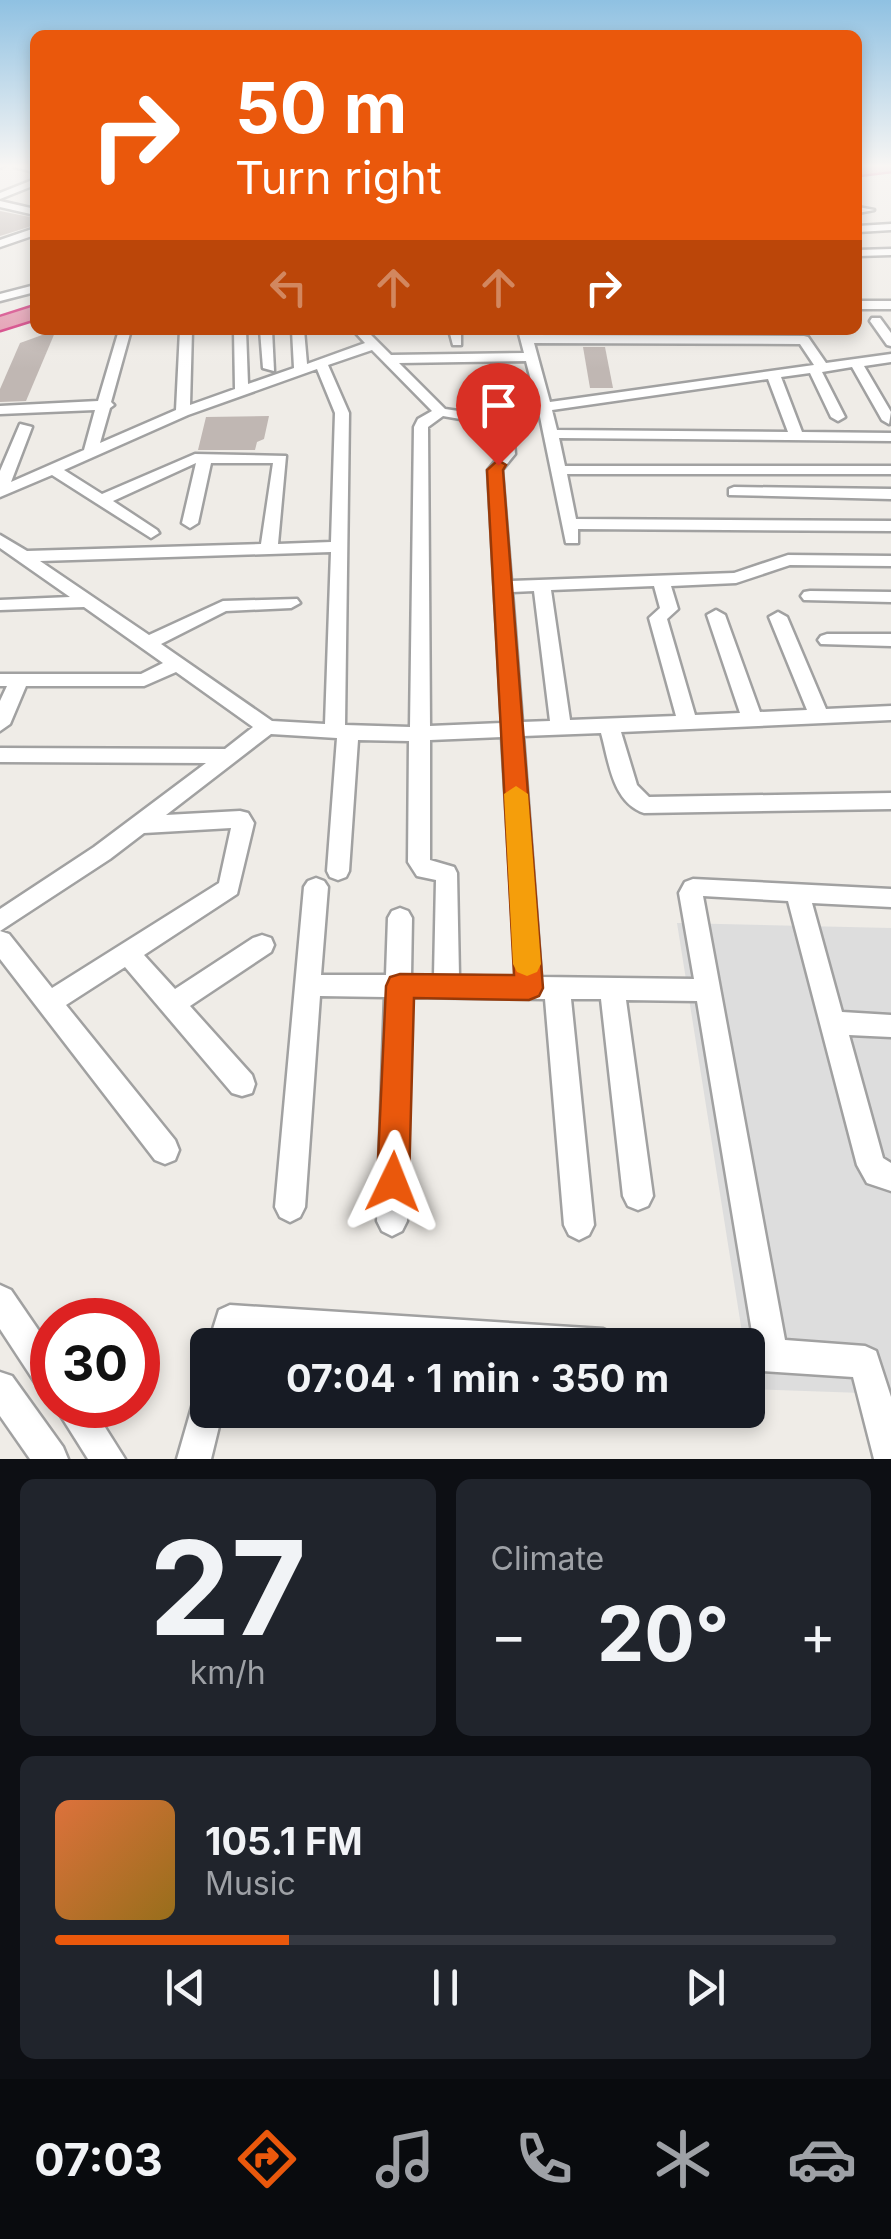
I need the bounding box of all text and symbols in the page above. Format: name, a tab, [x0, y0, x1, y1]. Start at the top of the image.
text: 50 m	[235, 65, 407, 150]
icon: right	[70, 70, 200, 200]
text: Turn right	[235, 150, 442, 205]
icon: left	[261, 260, 316, 315]
icon: ahead	[366, 260, 421, 315]
icon: ahead	[471, 260, 526, 315]
icon: right	[576, 260, 631, 315]
pin	[456, 363, 541, 466]
icon: arrive	[471, 378, 526, 433]
position arrow	[341, 1130, 445, 1234]
speed limit sign: 30	[30, 1298, 160, 1428]
text: 07:04 · 1 min · 350 m	[286, 1355, 669, 1401]
text: 27	[149, 1509, 307, 1666]
text: Climate	[491, 1539, 604, 1578]
text: 20°	[597, 1588, 729, 1679]
text: −	[491, 1602, 527, 1668]
text: +	[800, 1602, 836, 1668]
text: km/h	[190, 1653, 266, 1692]
text: 105.1 FM	[205, 1818, 363, 1864]
text: Music	[205, 1864, 296, 1903]
icon: previous	[158, 1960, 213, 2015]
icon: pause	[418, 1960, 473, 2015]
icon: next	[678, 1960, 733, 2015]
icon: directions	[232, 2124, 302, 2194]
icon: music	[370, 2124, 440, 2194]
icon: phone	[509, 2124, 579, 2194]
icon: climate	[648, 2124, 718, 2194]
icon: car	[787, 2124, 857, 2194]
text: 07:03	[34, 2132, 163, 2187]

